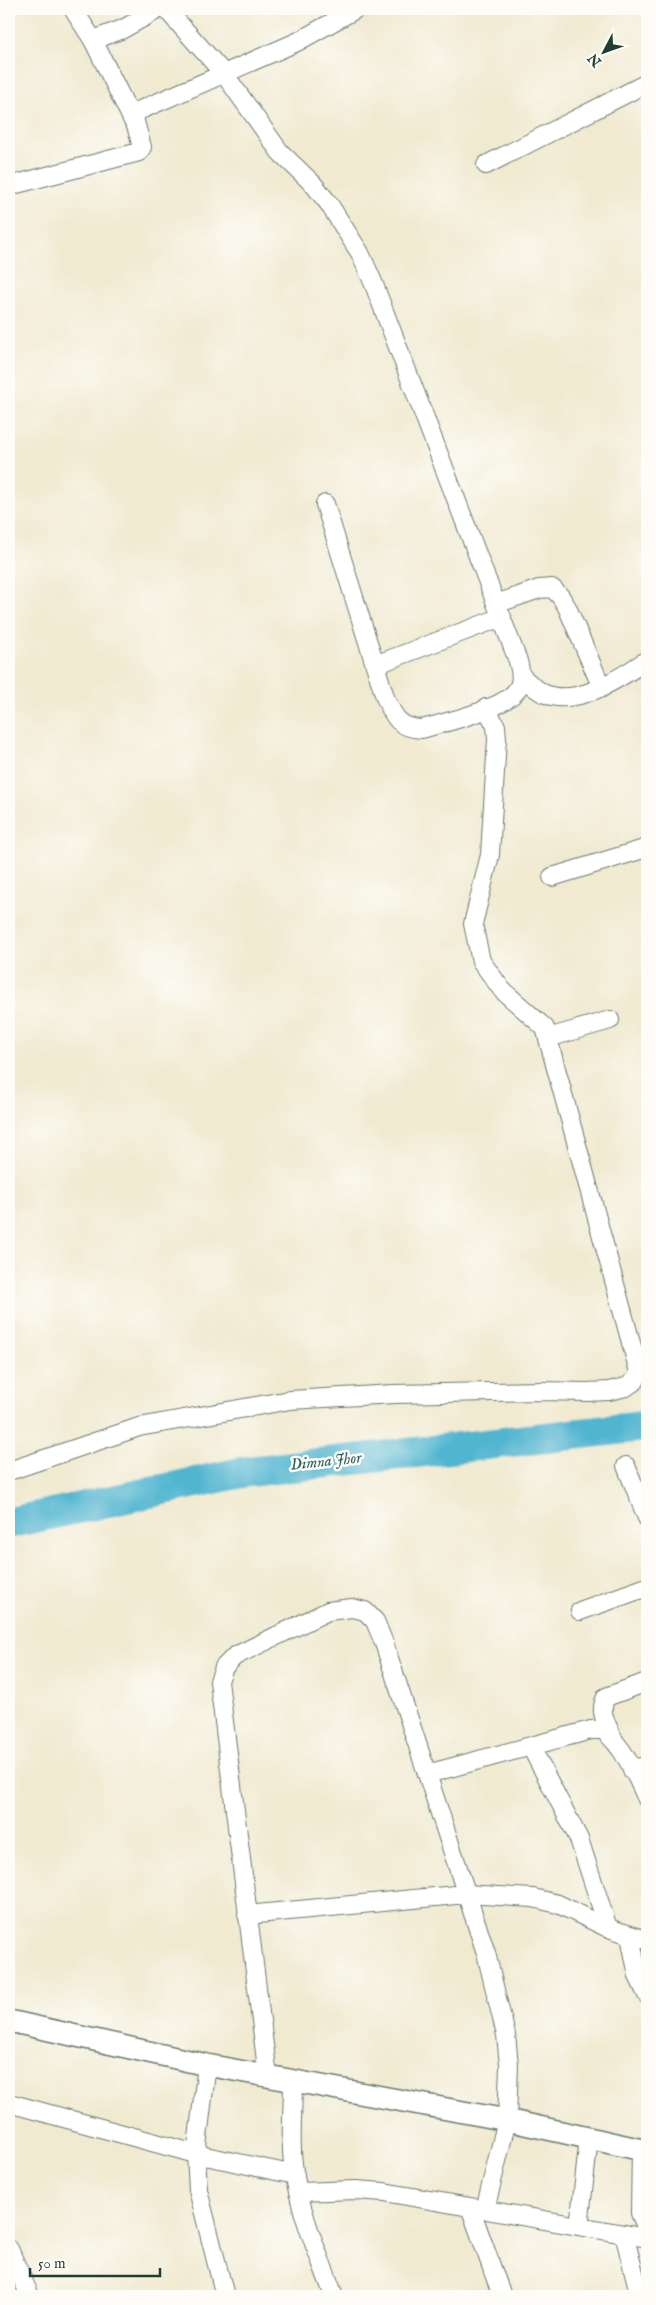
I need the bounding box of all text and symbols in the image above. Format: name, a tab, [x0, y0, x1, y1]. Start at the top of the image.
north arrow	[578, 28, 628, 78]
text: N	[584, 49, 606, 71]
water label: Dimna Jhor	[289, 1448, 364, 1476]
scale bar	[30, 2245, 160, 2277]
text: 50 m	[38, 2254, 66, 2273]

